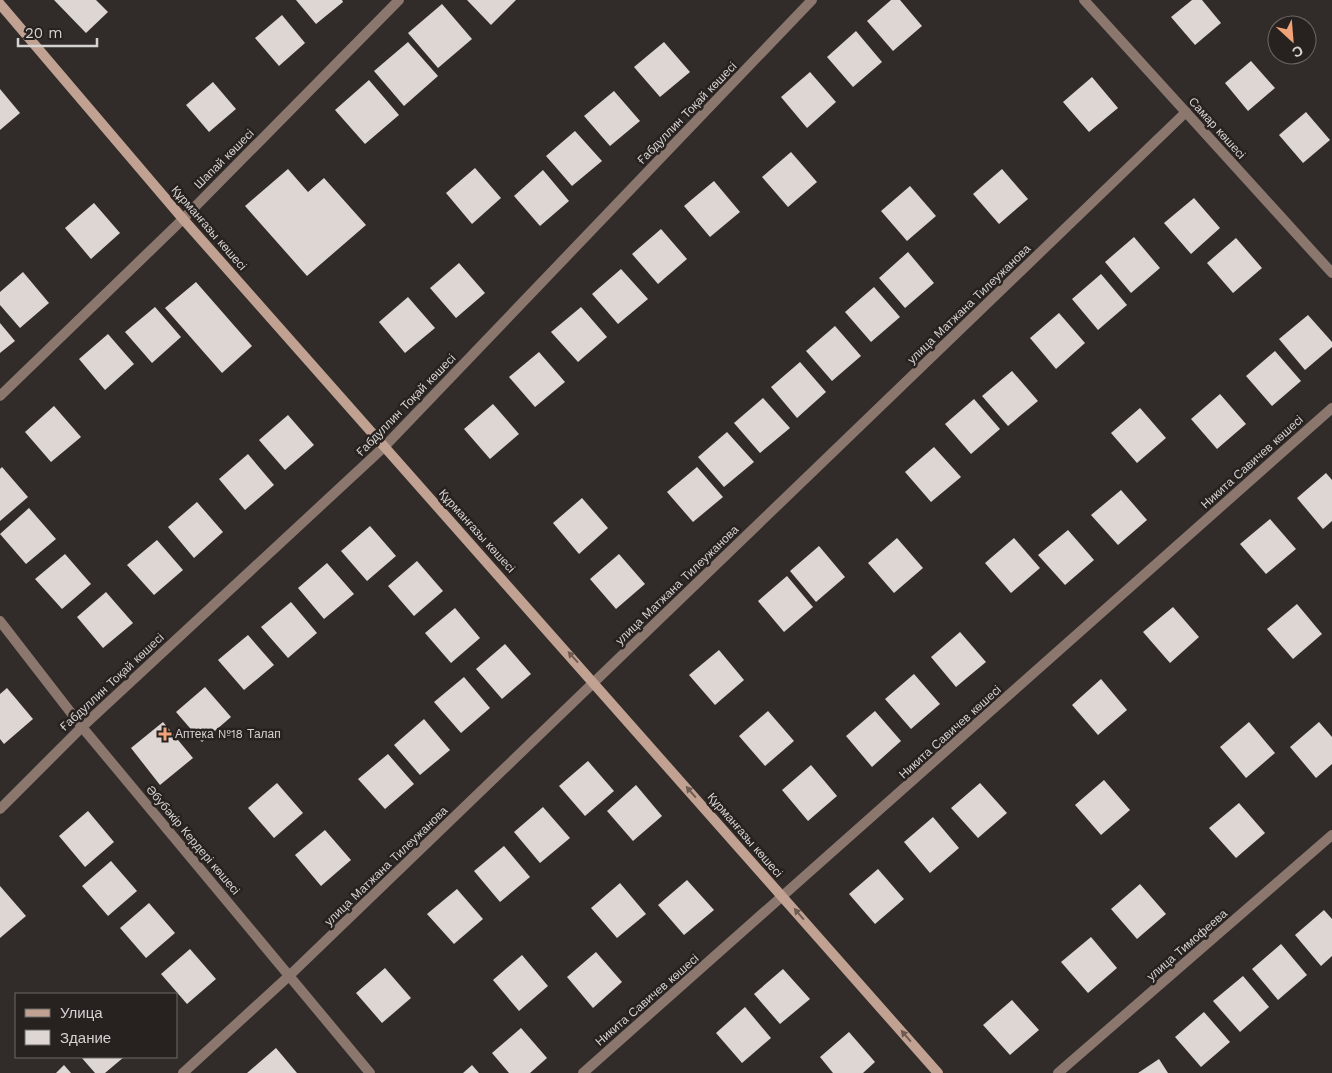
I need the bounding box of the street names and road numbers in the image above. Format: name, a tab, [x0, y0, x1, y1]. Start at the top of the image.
street label: Ғабдуллин Тоқай көшесі	[635, 59, 739, 167]
street label: Самар көшесі	[1186, 94, 1248, 162]
street label: Шапай көшесі	[191, 126, 257, 192]
street label: Құрманғазы көшесі	[169, 183, 249, 273]
street label: улица Матжана Тилеужанова	[905, 241, 1034, 367]
street label: Ғабдуллин Тоқай көшесі	[354, 351, 458, 459]
street label: Никита Савичев көшесі	[1198, 413, 1306, 511]
street label: Құрманғазы көшесі	[436, 486, 518, 576]
street label: улица Матжана Тилеужанова	[613, 522, 742, 648]
street label: Ғабдуллин Тоқай көшесі	[57, 630, 167, 734]
street label: Никита Савичев көшесі	[896, 683, 1004, 781]
street label: Әбубәкір Кердері көшесі	[143, 783, 243, 897]
street label: Құрманғазы көшесі	[705, 790, 785, 880]
street label: улица Матжана Тилеужанова	[322, 803, 451, 929]
street label: улица Тимофеева	[1144, 906, 1230, 984]
street label: Никита Савичев көшесі	[592, 951, 702, 1049]

